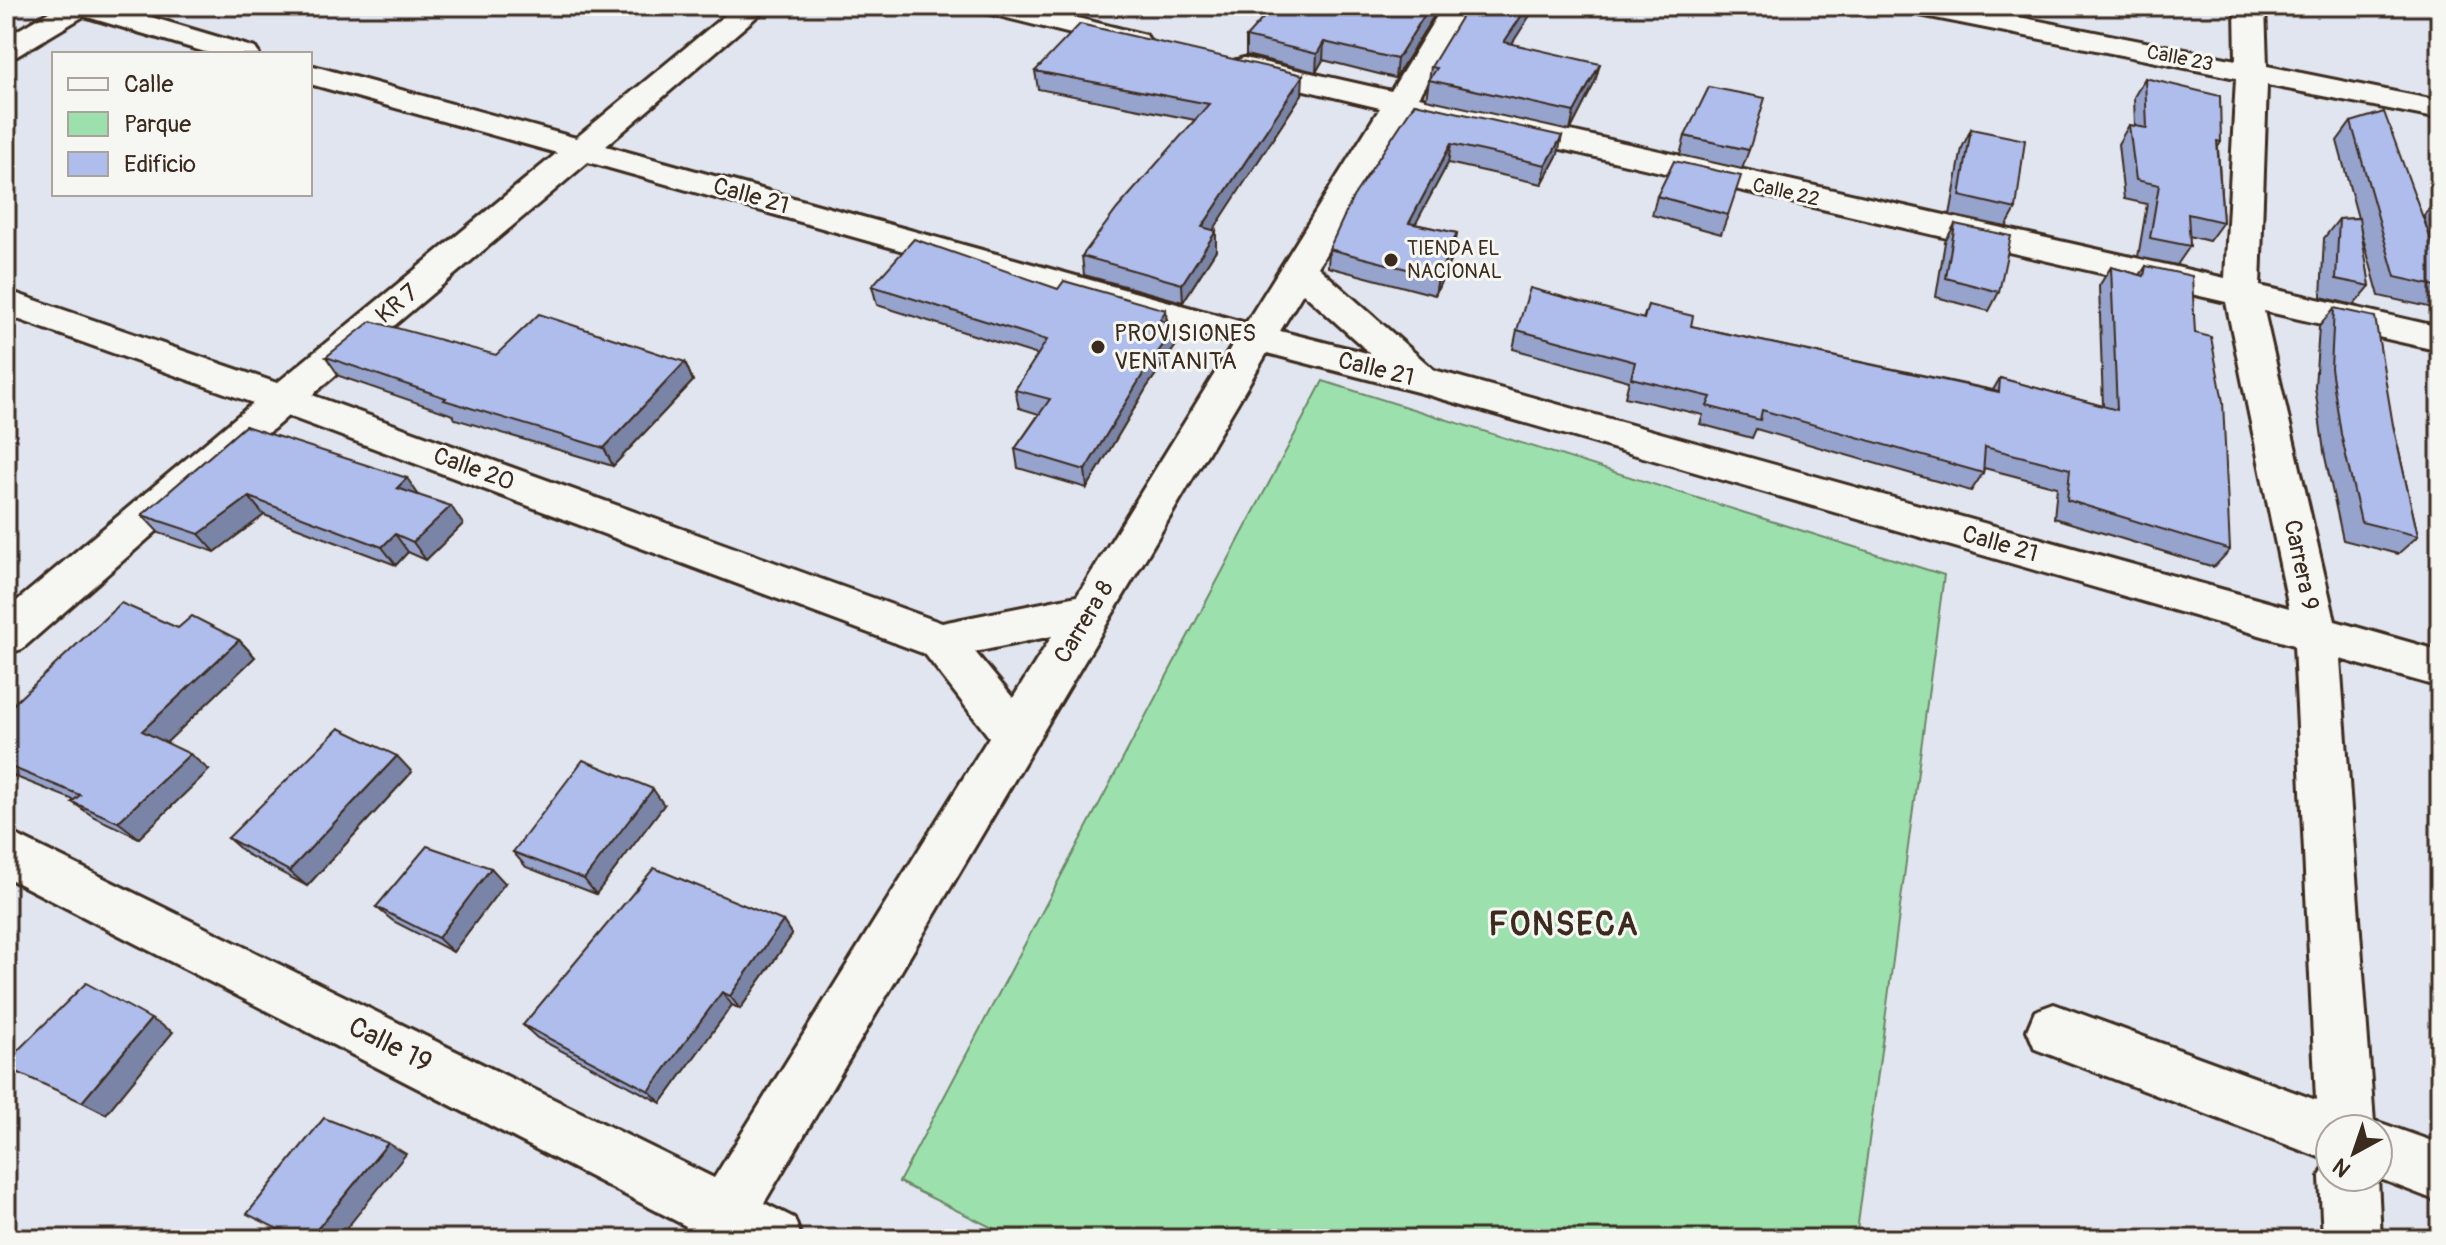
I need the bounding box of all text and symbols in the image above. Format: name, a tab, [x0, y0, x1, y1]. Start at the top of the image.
street label: Calle 23	[2145, 39, 2215, 77]
legend	[52, 52, 312, 196]
text: Calle	[124, 70, 173, 99]
text: Parque	[124, 110, 191, 139]
text: Edificio	[124, 150, 196, 179]
street label: Calle 21	[710, 171, 792, 221]
street label: Calle 22	[1750, 172, 1822, 212]
place label: TIENDA EL NACIONAL	[1407, 236, 1502, 284]
marker: TIENDA EL NACIONAL	[1382, 251, 1400, 269]
street label: KR 7	[370, 278, 424, 330]
place label: PROVISIONES VENTANITA	[1114, 319, 1256, 376]
marker: PROVISIONES VENTANITA	[1089, 338, 1107, 356]
street label: Calle 21	[1335, 346, 1417, 392]
street label: Calle 20	[429, 441, 519, 497]
street label: Carrera 9	[2277, 517, 2325, 613]
street label: Calle 21	[1959, 519, 2041, 569]
street label: Carrera 8	[1048, 575, 1120, 669]
district label: FONSECA	[1488, 905, 1640, 945]
street label: Calle 19	[342, 1009, 438, 1081]
north arrow	[2314, 1113, 2394, 1193]
text: N	[2327, 1152, 2356, 1183]

